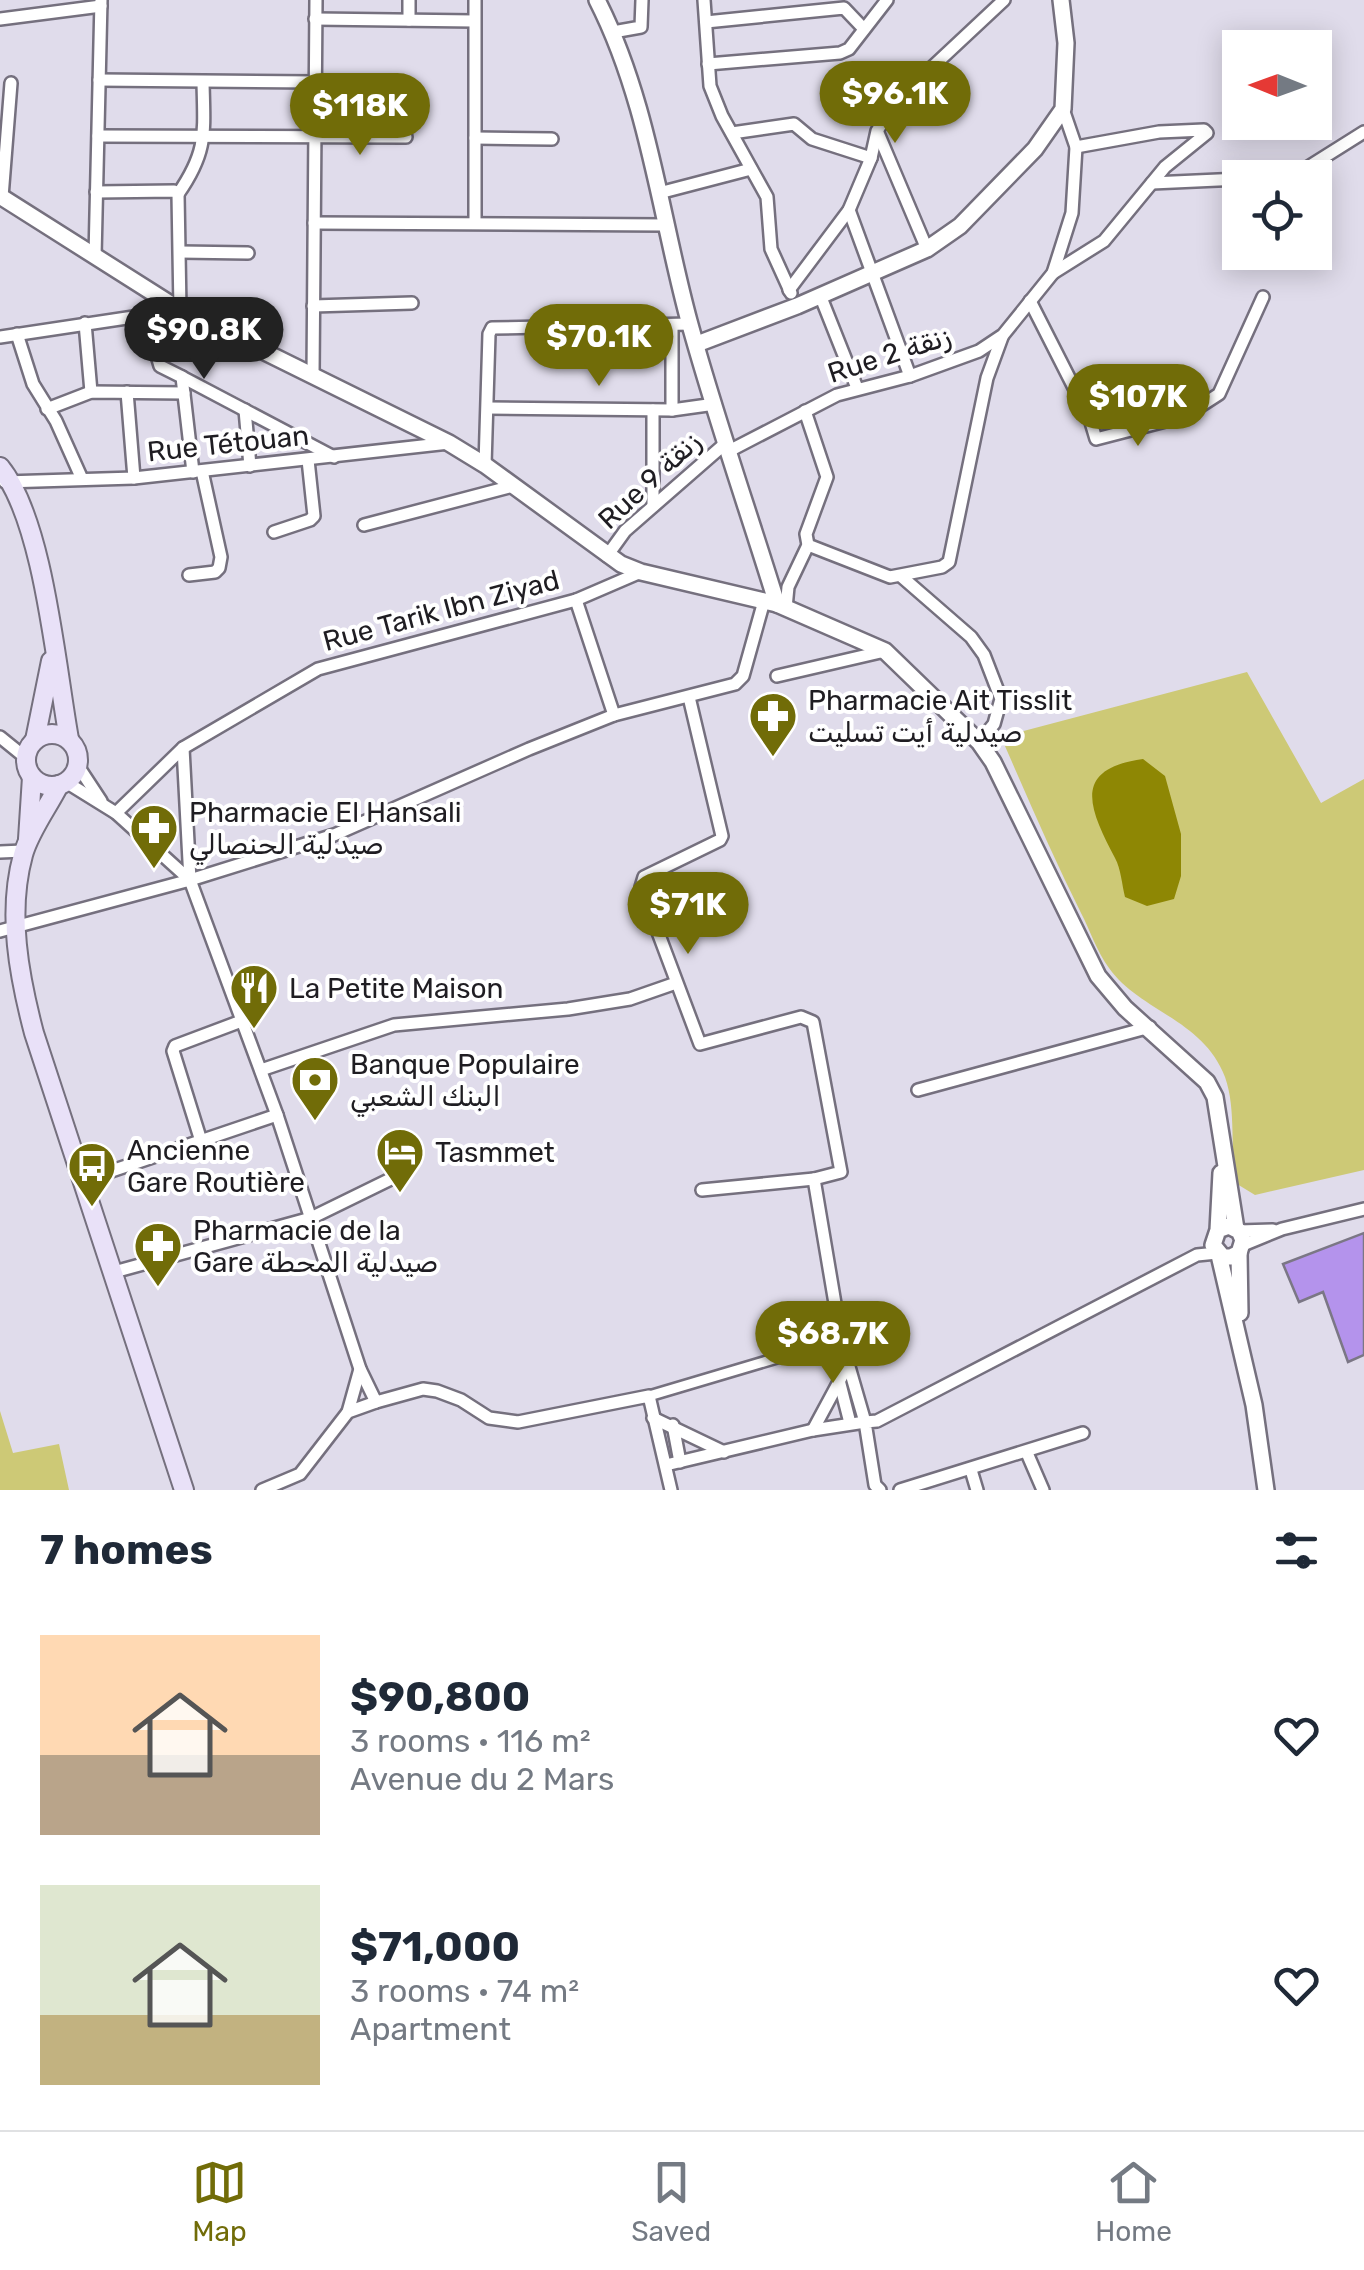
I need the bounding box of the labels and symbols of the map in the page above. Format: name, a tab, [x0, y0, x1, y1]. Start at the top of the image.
north arrow	[1222, 30, 1332, 140]
pin: $96.1K	[814, 61, 976, 146]
pin: $118K	[290, 73, 430, 158]
pin: $90.8K	[123, 297, 285, 382]
pin: $70.1K	[518, 304, 680, 389]
street label: Rue 2 زنقة	[823, 319, 955, 390]
pin: $107K	[1068, 364, 1208, 449]
street label: Rue Tétouan	[146, 419, 311, 468]
street label: Rue 9 زنقة	[591, 425, 707, 536]
street label: Rue Tarik Ibn Ziyad	[319, 563, 563, 658]
place label: Pharmacie Ait Tisslit صيدلية أيت تسليت	[808, 684, 1072, 749]
pharmacy icon: Pharmacie Ait Tisslit صيدلية أيت تسليت	[747, 690, 799, 758]
place label: Pharmacie El Hansali صيدلية الحنصالي	[189, 796, 462, 866]
pharmacy icon: Pharmacie El Hansali صيدلية الحنصالي	[128, 802, 180, 870]
pin: $71K	[629, 872, 747, 957]
restaurant icon: La Petite Maison	[228, 962, 280, 1030]
place label: La Petite Maison	[289, 972, 503, 1005]
place label: Banque Populaire البنك الشعبي	[350, 1048, 580, 1118]
bank icon: Banque Populaire البنك الشعبي	[289, 1054, 341, 1122]
hotel icon: Tasmmet	[374, 1126, 426, 1194]
place label: Ancienne Gare Routière	[127, 1134, 305, 1199]
place label: Tasmmet	[435, 1136, 555, 1169]
bus stop icon: Ancienne Gare Routière	[66, 1140, 118, 1208]
place label: Pharmacie de la Gare صيدلية المحطة	[193, 1214, 438, 1279]
pharmacy icon: Pharmacie de la Gare صيدلية المحطة	[132, 1220, 184, 1288]
pin: $68.7K	[752, 1301, 914, 1386]

